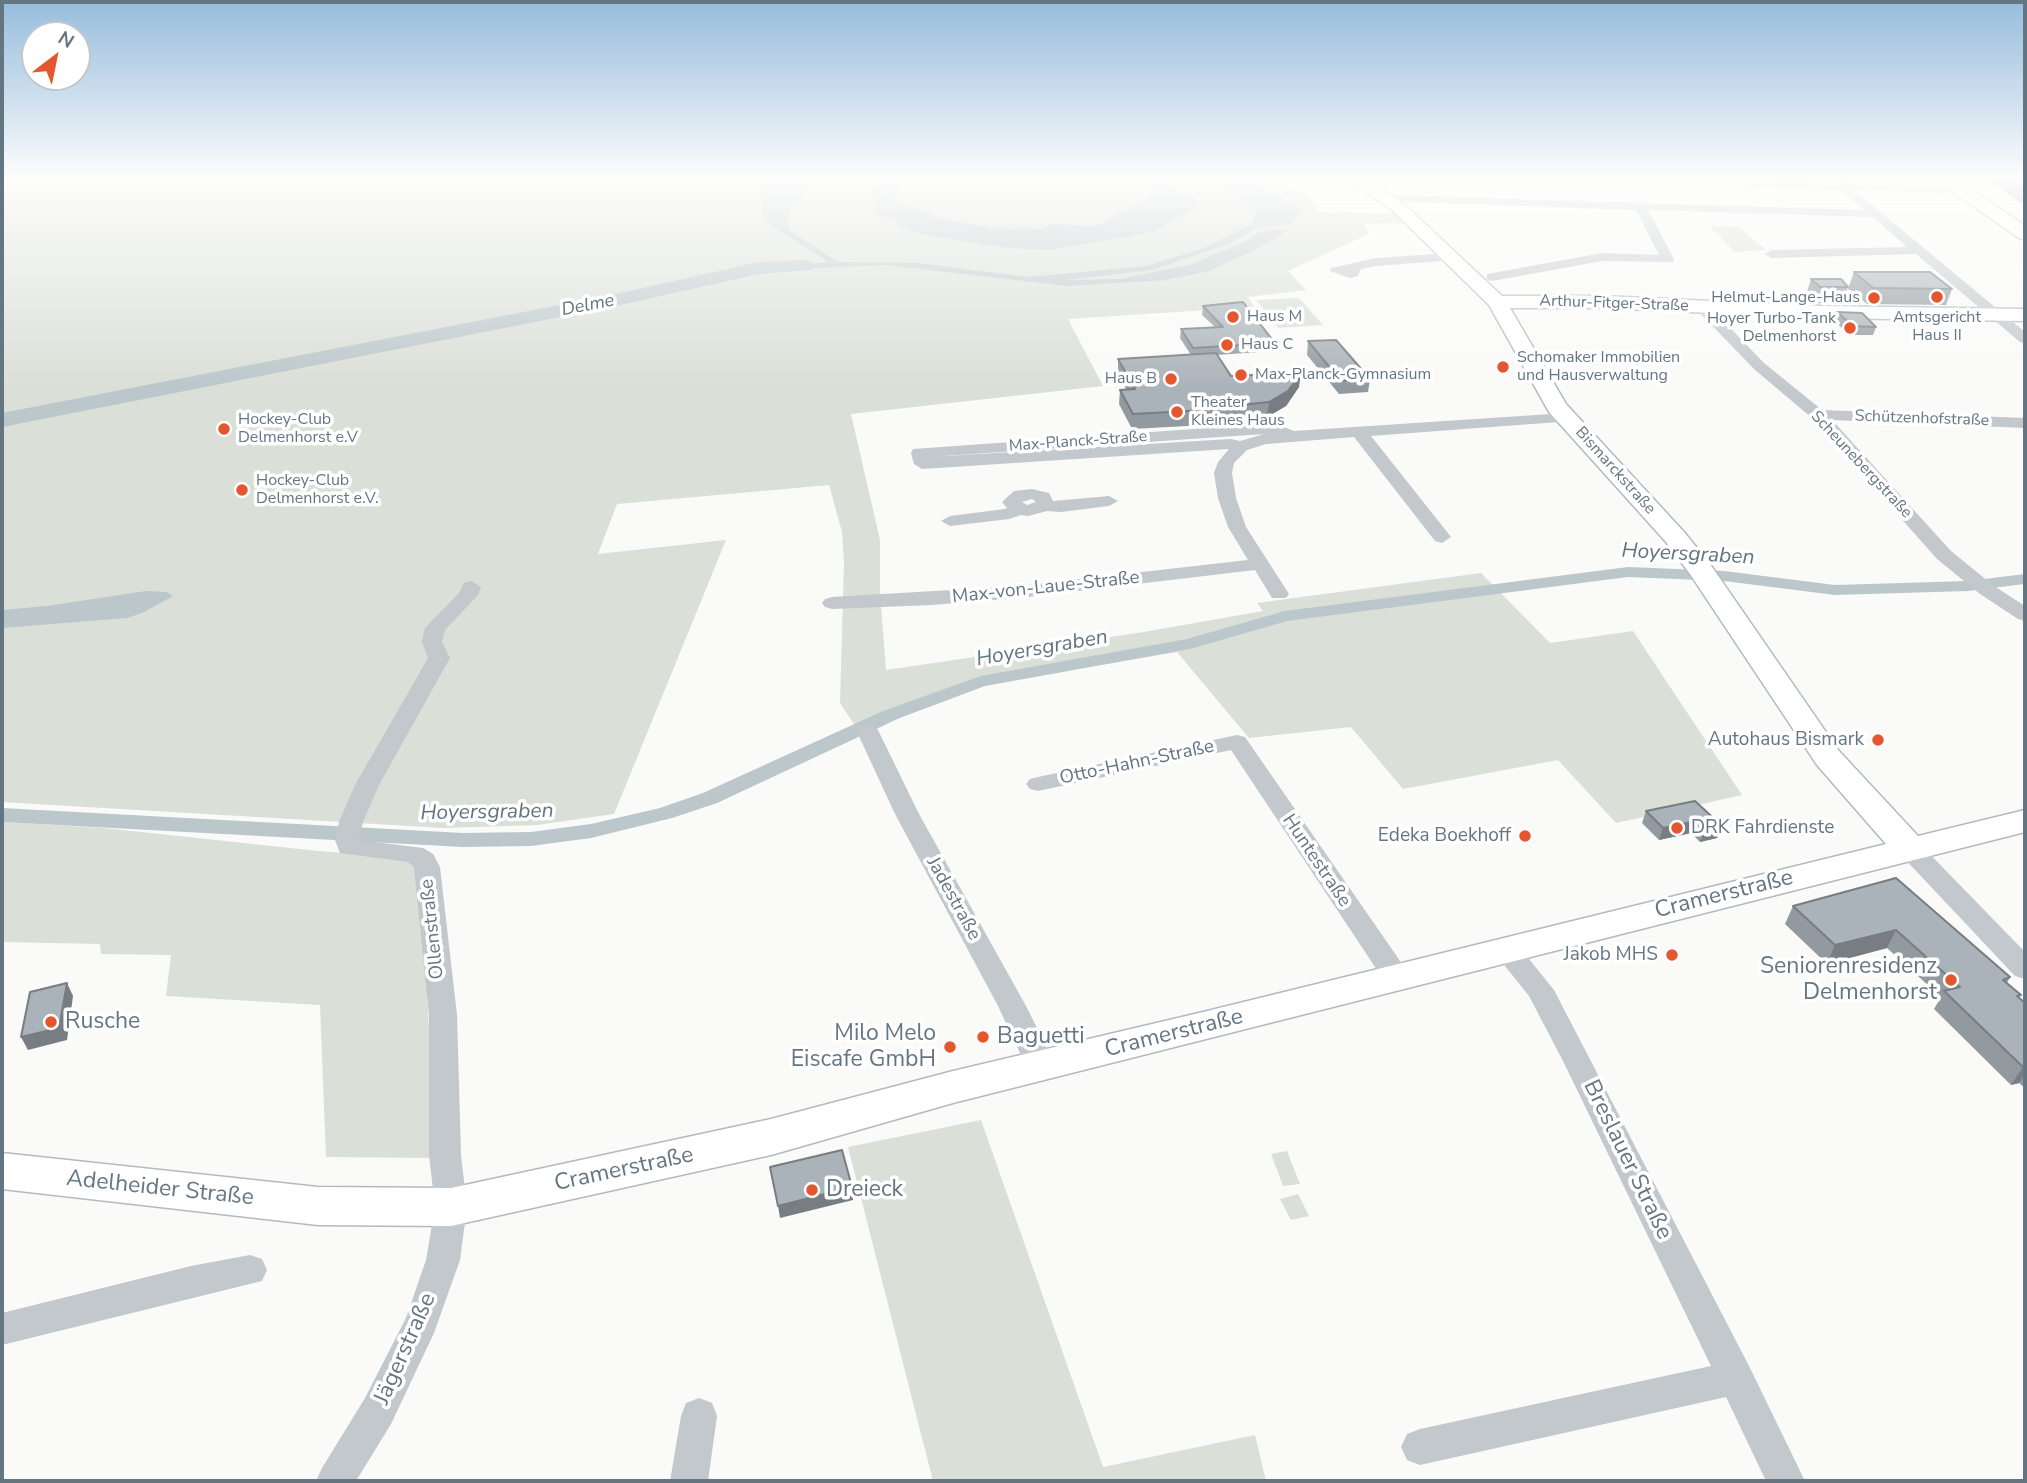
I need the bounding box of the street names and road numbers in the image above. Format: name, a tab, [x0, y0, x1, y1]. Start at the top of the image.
street label: Arthur-Fitger-Straße	[1539, 292, 1689, 316]
street label: Scheunebergstraße	[1806, 407, 1916, 523]
street label: Schützenhofstraße	[1854, 407, 1990, 431]
street label: Bismarckstraße	[1571, 423, 1659, 519]
street label: Max-Planck-Straße	[1008, 428, 1148, 456]
street label: Max-von-Laue-Straße	[951, 567, 1141, 609]
street label: Otto-Hahn-Straße	[1058, 736, 1216, 790]
street label: Huntestraße	[1277, 810, 1355, 912]
street label: Jadestraße	[921, 853, 985, 945]
street label: Cramerstraße	[1652, 864, 1796, 926]
street label: Ollenstraße	[416, 878, 450, 980]
street label: Cramerstraße	[1102, 1003, 1246, 1065]
street label: Breslauer Straße	[1576, 1076, 1678, 1244]
street label: Cramerstraße	[552, 1142, 696, 1198]
street label: Adelheider Straße	[65, 1165, 255, 1213]
street label: Jägerstraße	[369, 1289, 443, 1409]

